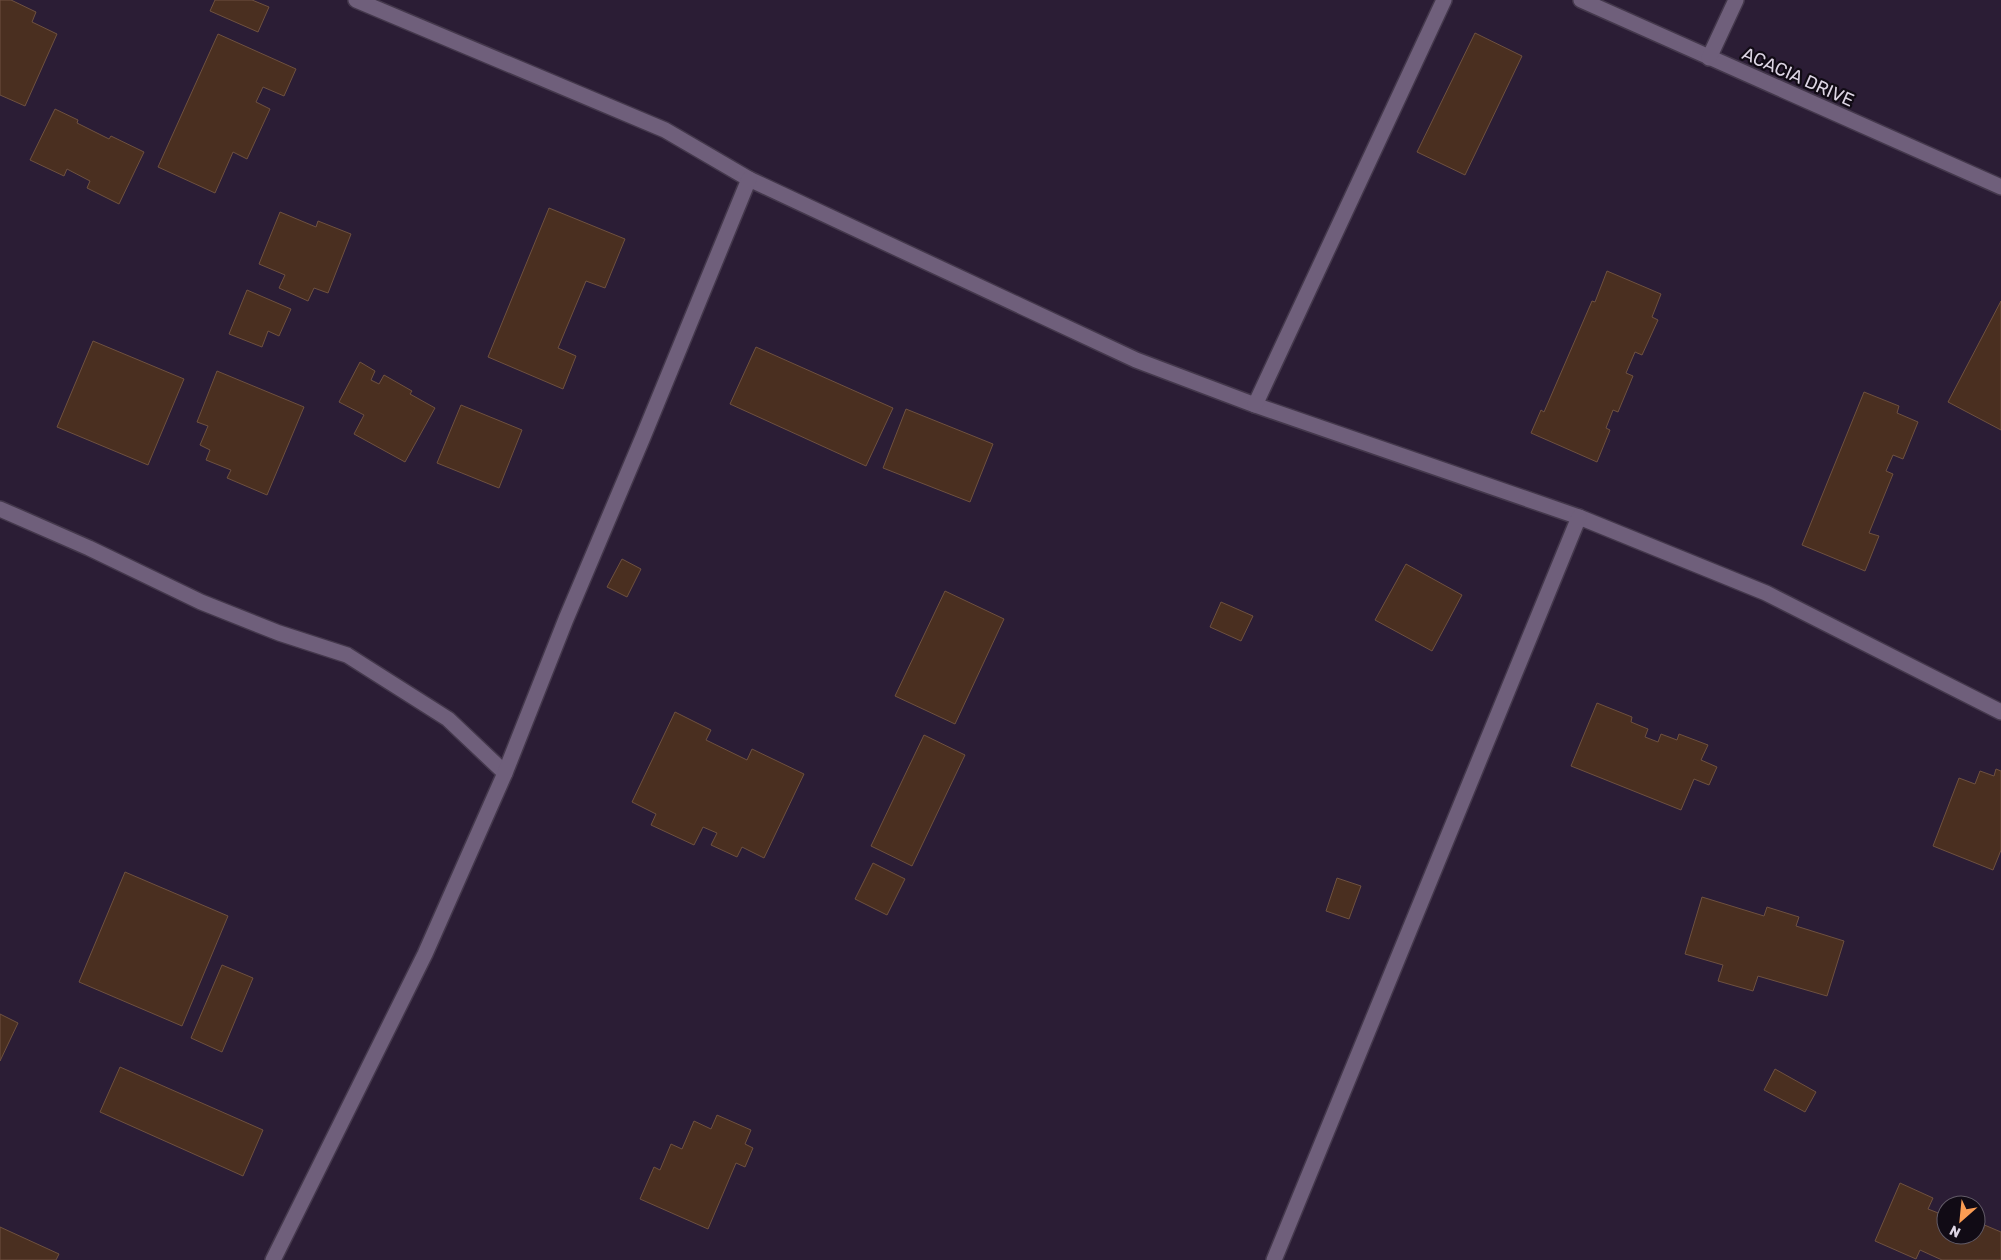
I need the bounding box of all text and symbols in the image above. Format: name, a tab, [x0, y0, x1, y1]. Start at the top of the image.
street label: ACACIA DRIVE	[1739, 43, 1857, 111]
north arrow	[1936, 1195, 1986, 1245]
text: N	[1947, 1221, 1964, 1241]

